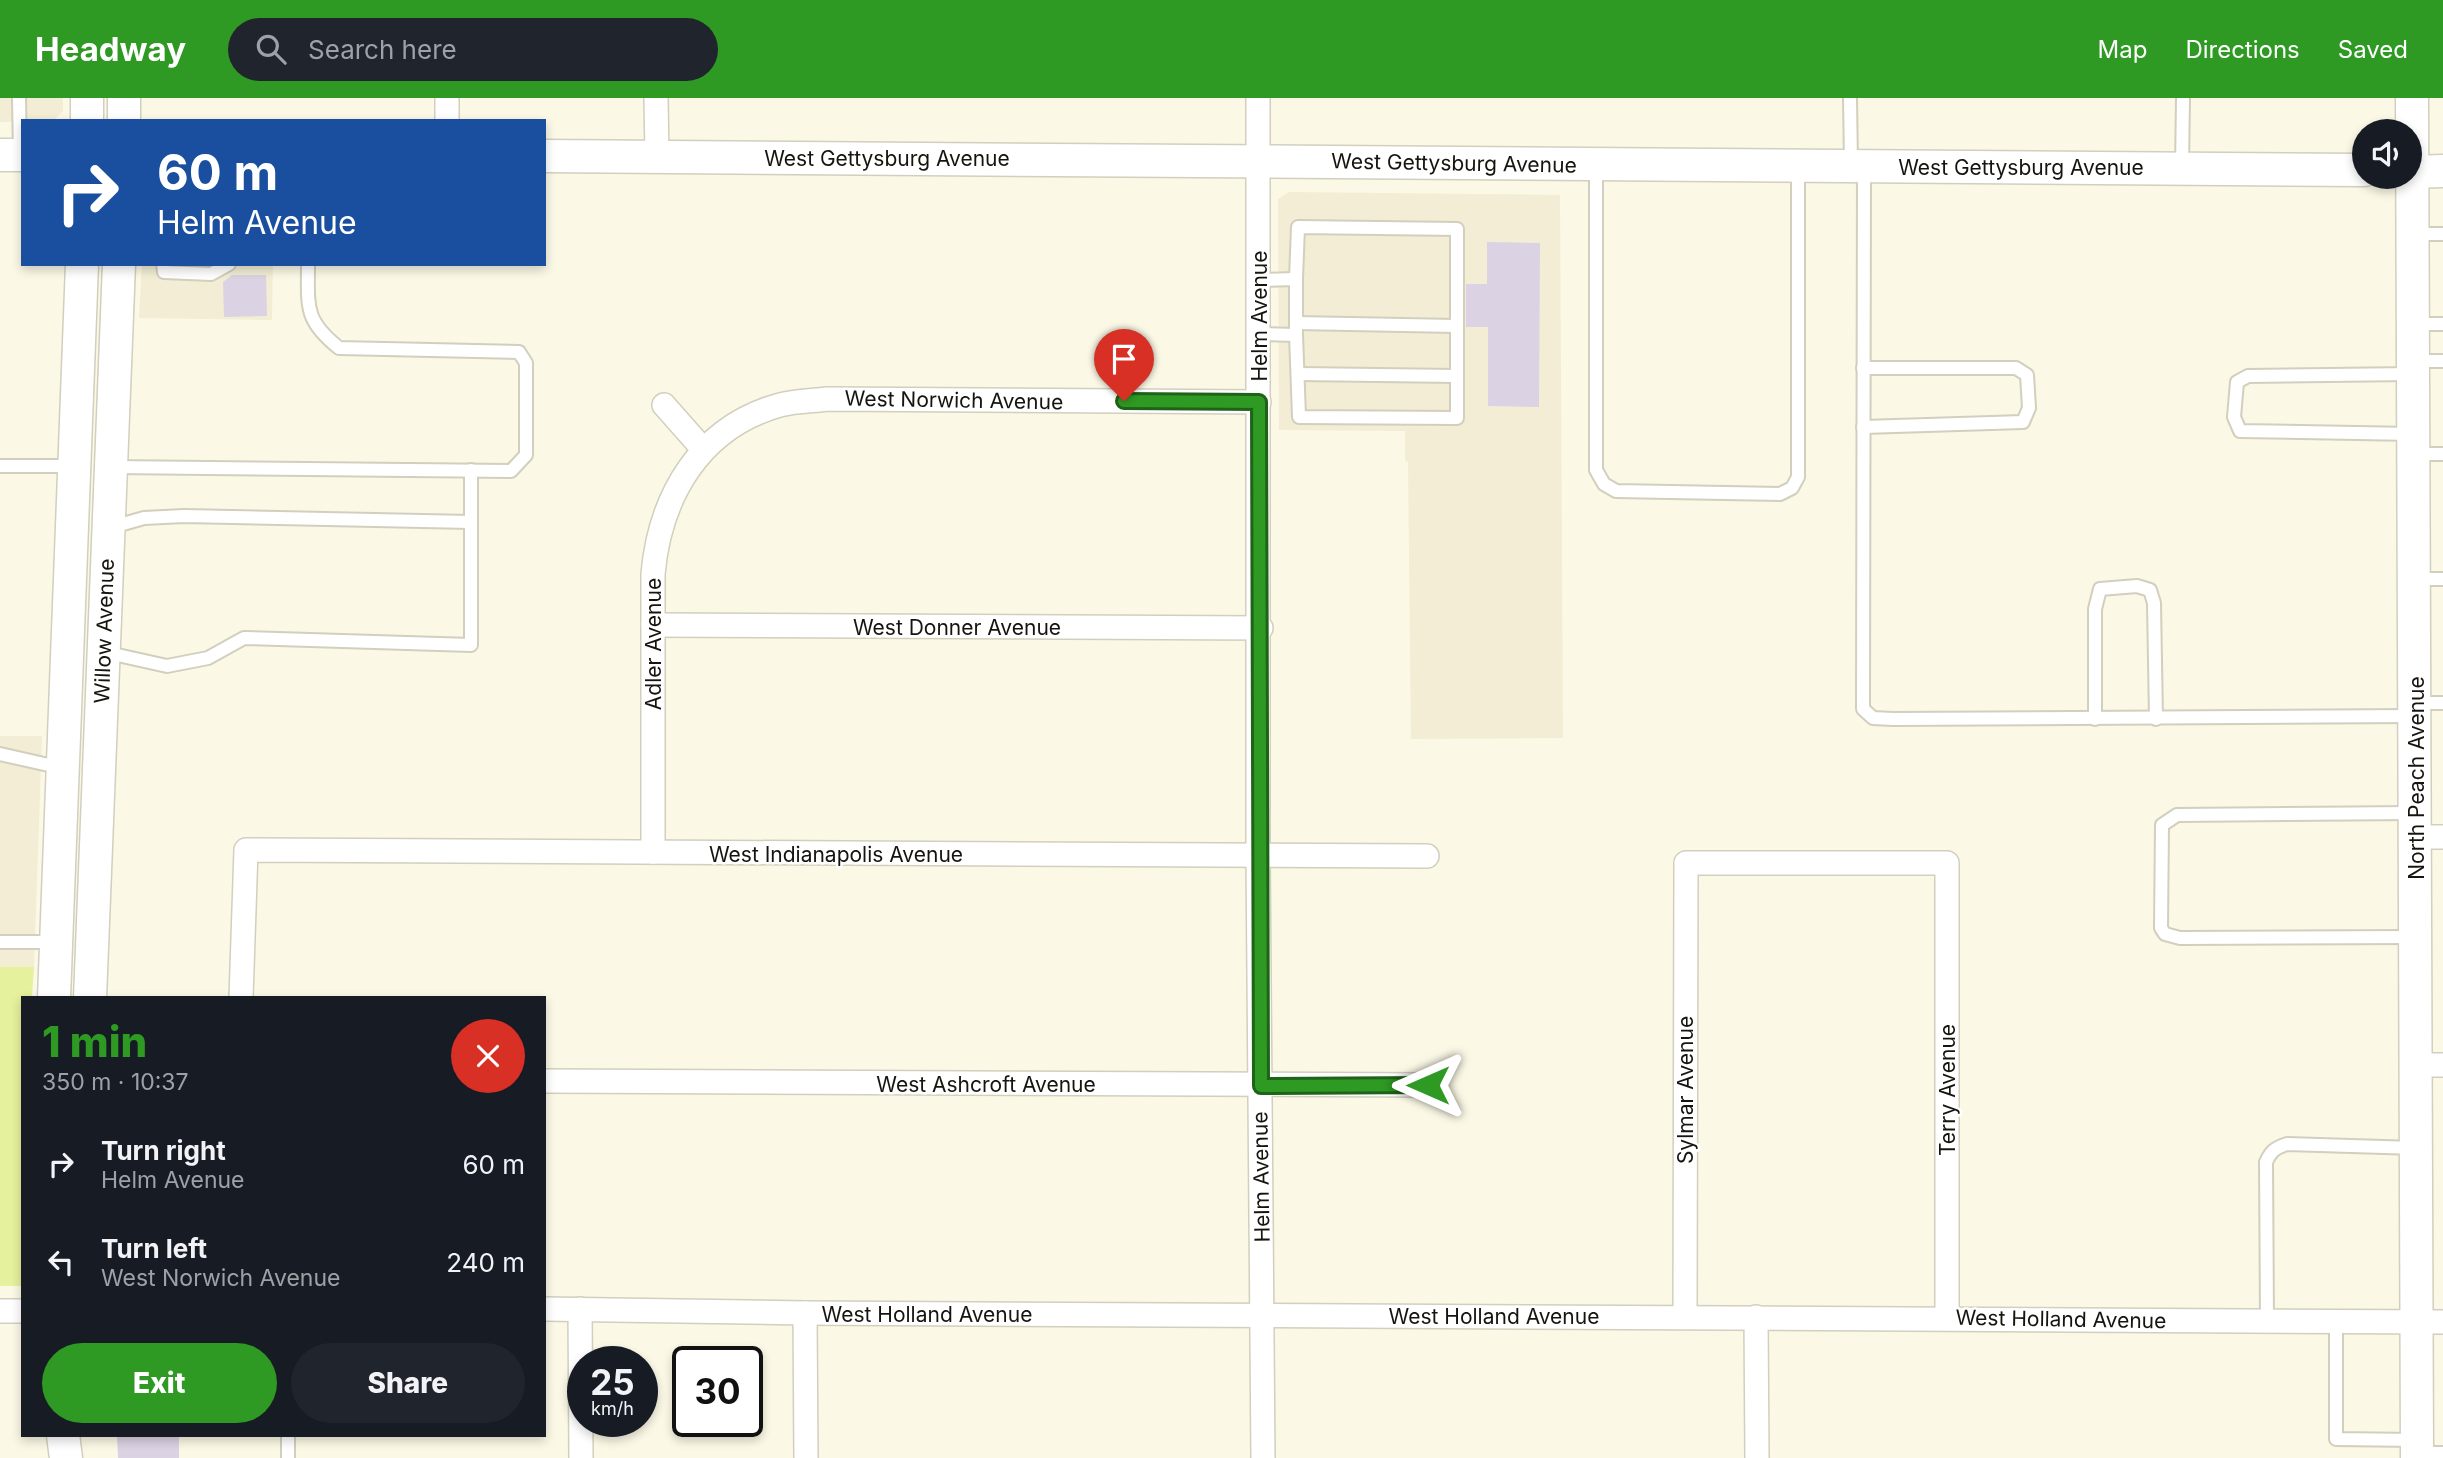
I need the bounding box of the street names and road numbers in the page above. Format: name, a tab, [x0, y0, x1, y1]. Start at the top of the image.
street label: West Gettysburg Avenue	[764, 146, 1010, 171]
street label: West Gettysburg Avenue	[1331, 148, 1577, 178]
street label: West Gettysburg Avenue	[1898, 155, 2144, 180]
street label: Helm Avenue	[1247, 250, 1272, 382]
street label: West Norwich Avenue	[845, 386, 1063, 414]
street label: Willow Avenue	[89, 558, 119, 704]
street label: Adler Avenue	[641, 578, 666, 710]
street label: West Donner Avenue	[853, 615, 1061, 640]
street label: North Peach Avenue	[2404, 676, 2429, 880]
street label: West Indianapolis Avenue	[709, 842, 963, 867]
street label: Sylmar Avenue	[1673, 1016, 1698, 1164]
street label: Terry Avenue	[1935, 1024, 1960, 1156]
street label: West Ashcroft Avenue	[876, 1072, 1096, 1097]
street label: Helm Avenue	[1247, 1111, 1275, 1243]
street label: West Holland Avenue	[822, 1302, 1032, 1327]
street label: West Holland Avenue	[1389, 1304, 1599, 1329]
street label: West Holland Avenue	[1955, 1305, 2167, 1333]

